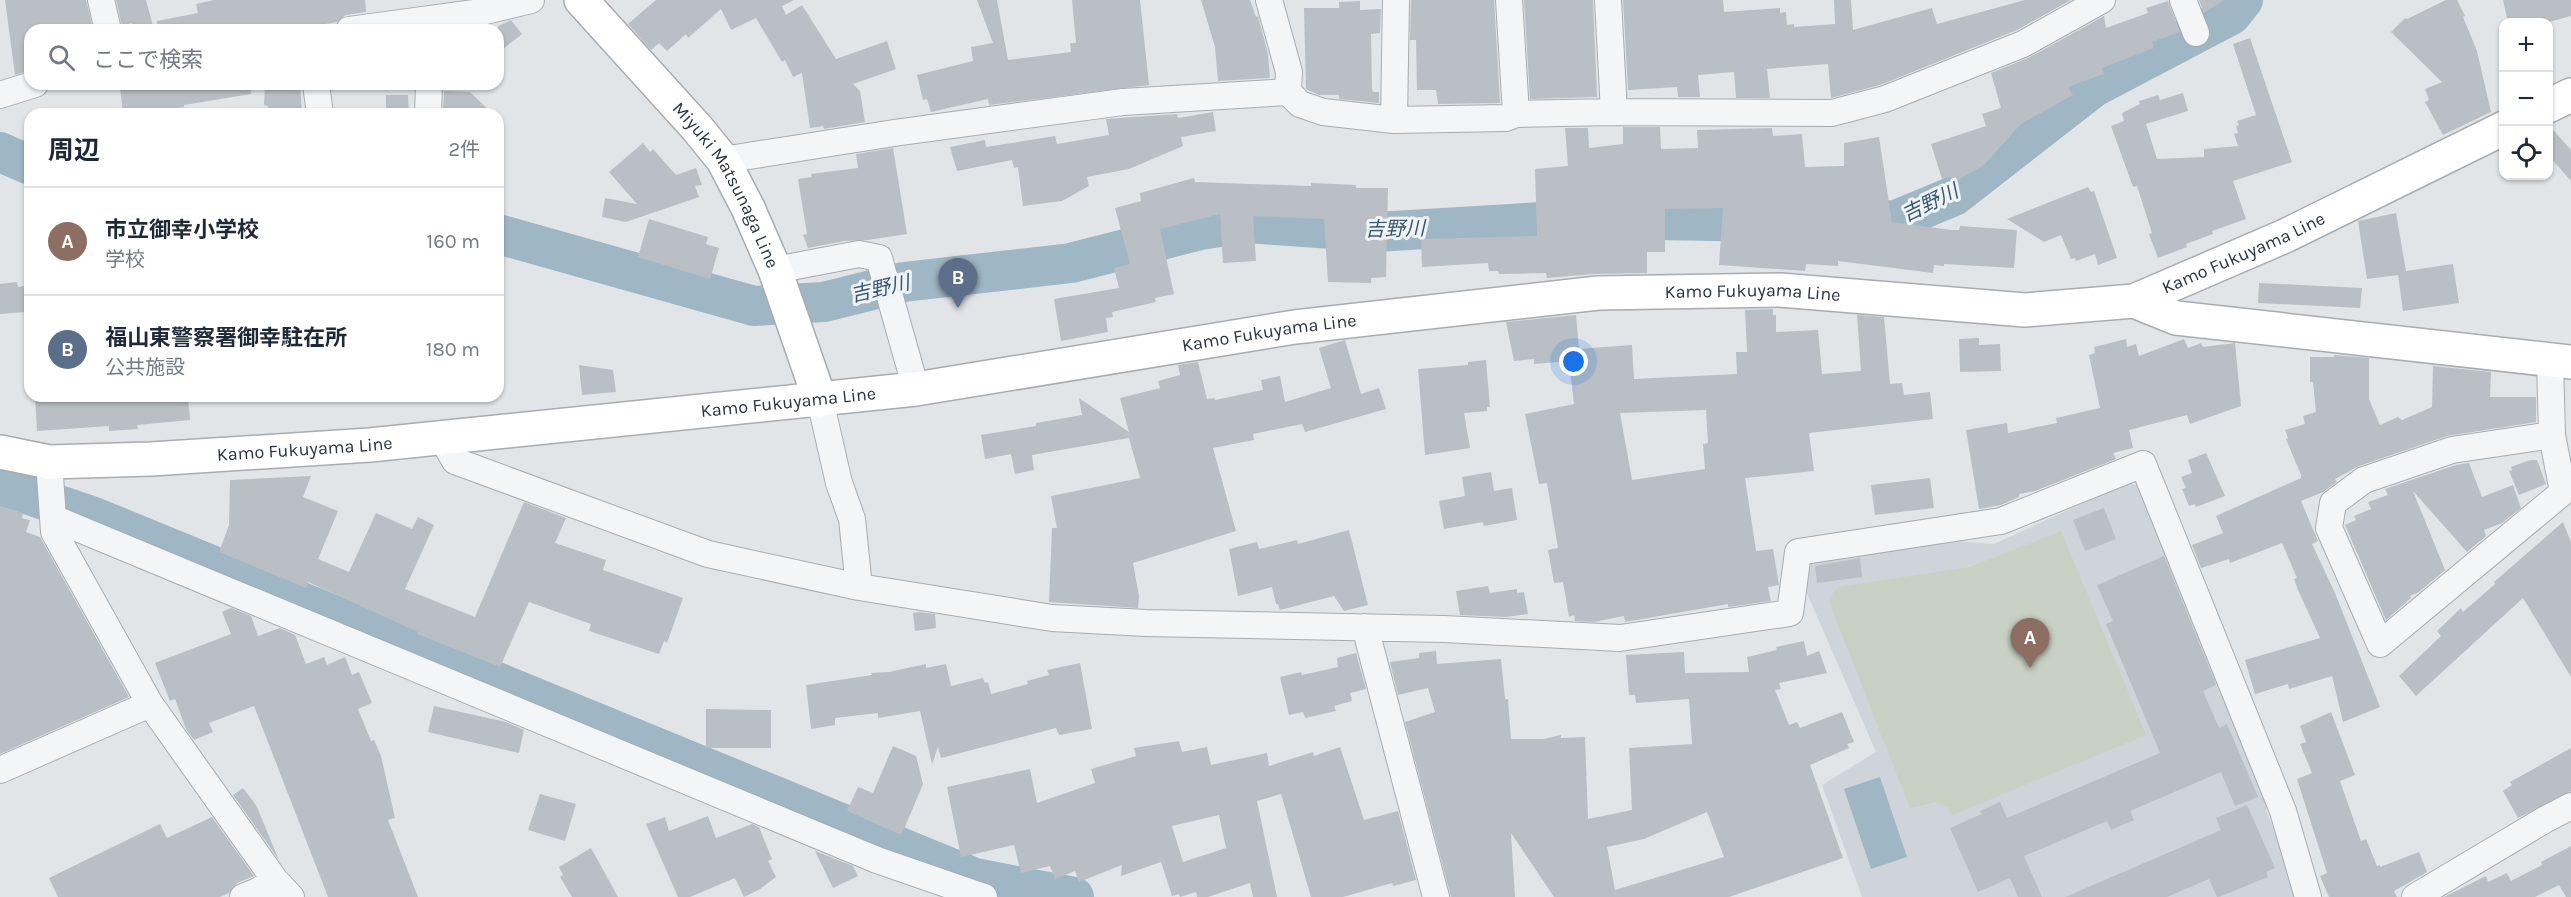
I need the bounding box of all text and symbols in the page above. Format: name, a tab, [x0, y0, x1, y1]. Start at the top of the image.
map controls	[2499, 18, 2553, 180]
button: +	[2499, 18, 2553, 72]
search box	[24, 24, 504, 90]
icon: search	[45, 41, 78, 74]
text: ここで検索	[93, 47, 203, 73]
button: −	[2499, 72, 2553, 126]
street label: Miyuki Matsunaga Line	[668, 97, 784, 272]
button: locate	[2499, 126, 2553, 180]
text: 周辺	[48, 135, 100, 166]
text: 2件	[448, 138, 480, 161]
water label: 吉野川	[1898, 179, 1964, 226]
street label: Kamo Fukuyama Line	[2159, 207, 2329, 299]
text: 市立御幸小学校	[105, 217, 259, 243]
water label: 吉野川	[1365, 217, 1427, 241]
text: A	[61, 230, 74, 253]
text: 160 m	[427, 230, 480, 253]
text: 学校	[105, 248, 145, 271]
pin: B	[938, 258, 978, 308]
water label: 吉野川	[848, 271, 914, 307]
street label: Kamo Fukuyama Line	[1664, 279, 1841, 306]
street label: Kamo Fukuyama Line	[1180, 309, 1357, 356]
text: 福山東警察署御幸駐在所	[105, 325, 347, 351]
text: B	[61, 338, 74, 361]
text: 180 m	[426, 338, 480, 361]
your location	[1559, 347, 1588, 376]
text: 公共施設	[105, 356, 185, 379]
street label: Kamo Fukuyama Line	[700, 382, 877, 422]
street label: Kamo Fukuyama Line	[216, 432, 394, 466]
pin: A	[2010, 618, 2050, 668]

